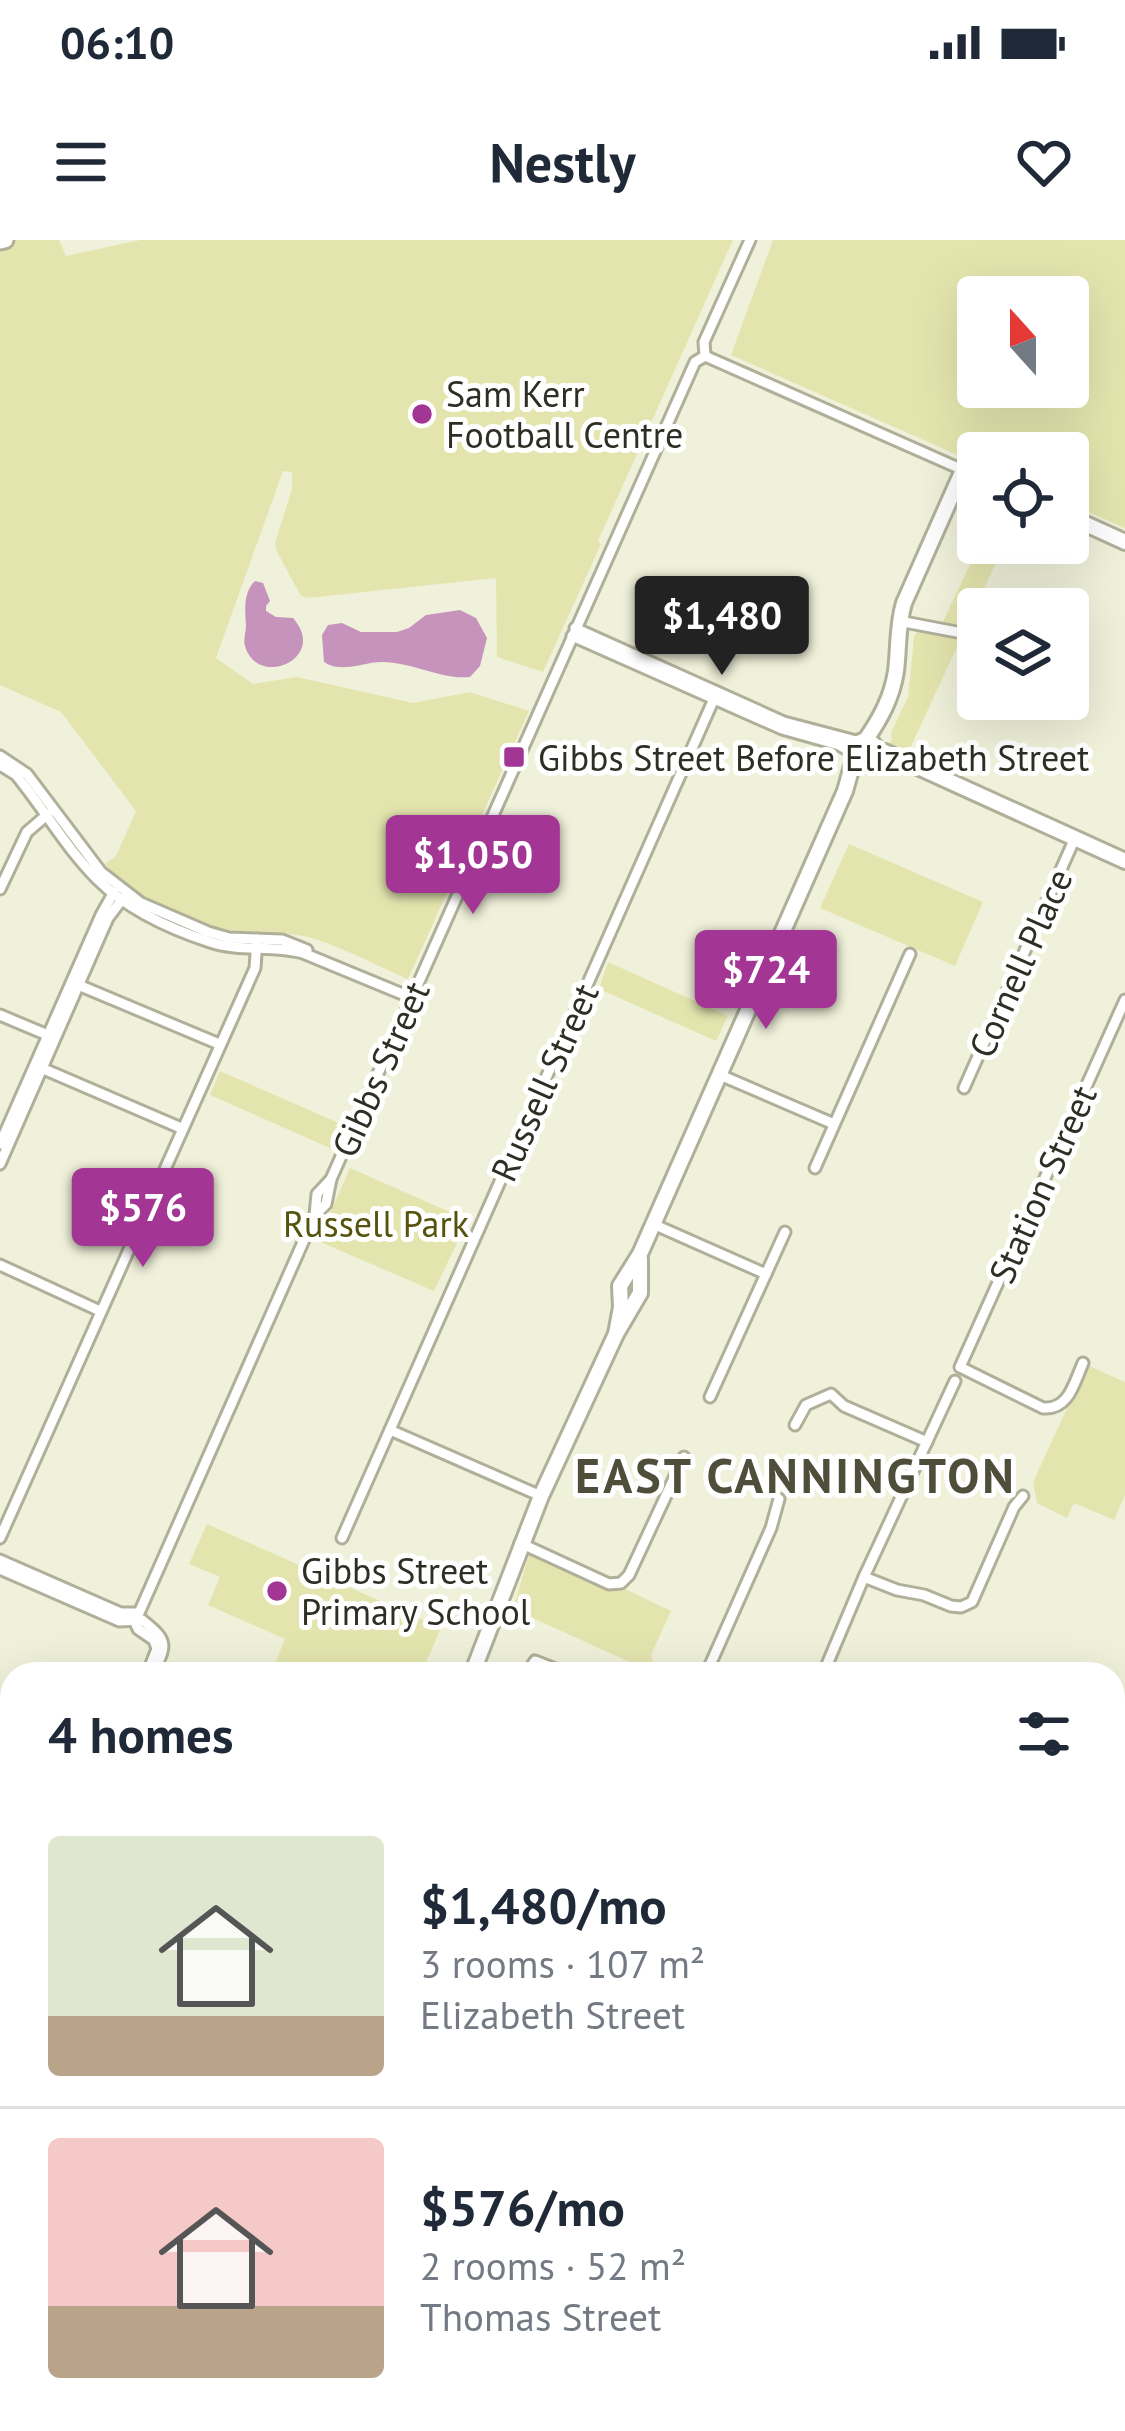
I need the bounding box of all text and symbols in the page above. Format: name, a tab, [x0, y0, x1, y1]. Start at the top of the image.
text: 06:10	[60, 13, 174, 71]
text: Nestly	[489, 127, 636, 197]
icon: menu	[48, 129, 114, 195]
icon: heart	[1011, 129, 1077, 195]
north arrow	[957, 276, 1089, 408]
map controls	[957, 276, 1089, 720]
place label: Sam Kerr Football Centre	[446, 370, 683, 458]
marker: Sam Kerr Football Centre	[409, 401, 435, 427]
button: locate	[957, 432, 1089, 564]
pin: $1,480	[624, 576, 820, 678]
button: layers	[957, 588, 1089, 720]
text: $1,480	[662, 589, 782, 640]
place label: Gibbs Street Before Elizabeth Street	[538, 734, 1089, 781]
marker: Gibbs Street Before Elizabeth Street	[501, 744, 527, 770]
pin: $1,050	[375, 815, 571, 917]
text: $1,050	[413, 828, 533, 879]
street label: Cornell Place	[958, 861, 1082, 1065]
pin: $724	[695, 930, 837, 1032]
text: $724	[722, 943, 810, 994]
street label: Gibbs Street	[320, 974, 440, 1164]
street label: Russell Street	[479, 976, 609, 1188]
street label: Station Street	[978, 1078, 1106, 1290]
pin: $576	[72, 1168, 214, 1270]
text: $576	[99, 1181, 187, 1232]
park label: Russell Park	[283, 1200, 469, 1247]
district label: EAST CANNINGTON	[575, 1444, 1017, 1506]
place label: Gibbs Street Primary School	[301, 1547, 531, 1635]
marker: Gibbs Street Primary School	[264, 1578, 290, 1604]
text: 4 homes	[48, 1701, 234, 1767]
icon: filters	[1011, 1701, 1077, 1767]
text: $1,480/mo	[420, 1872, 667, 1938]
icon: home	[144, 1884, 288, 2028]
text: 3 rooms · 107 m²	[420, 1938, 705, 1989]
text: Elizabeth Street	[420, 1989, 685, 2040]
text: $576/mo	[420, 2174, 625, 2240]
icon: home	[144, 2186, 288, 2330]
text: 2 rooms · 52 m²	[420, 2240, 686, 2291]
text: Thomas Street	[420, 2291, 661, 2342]

